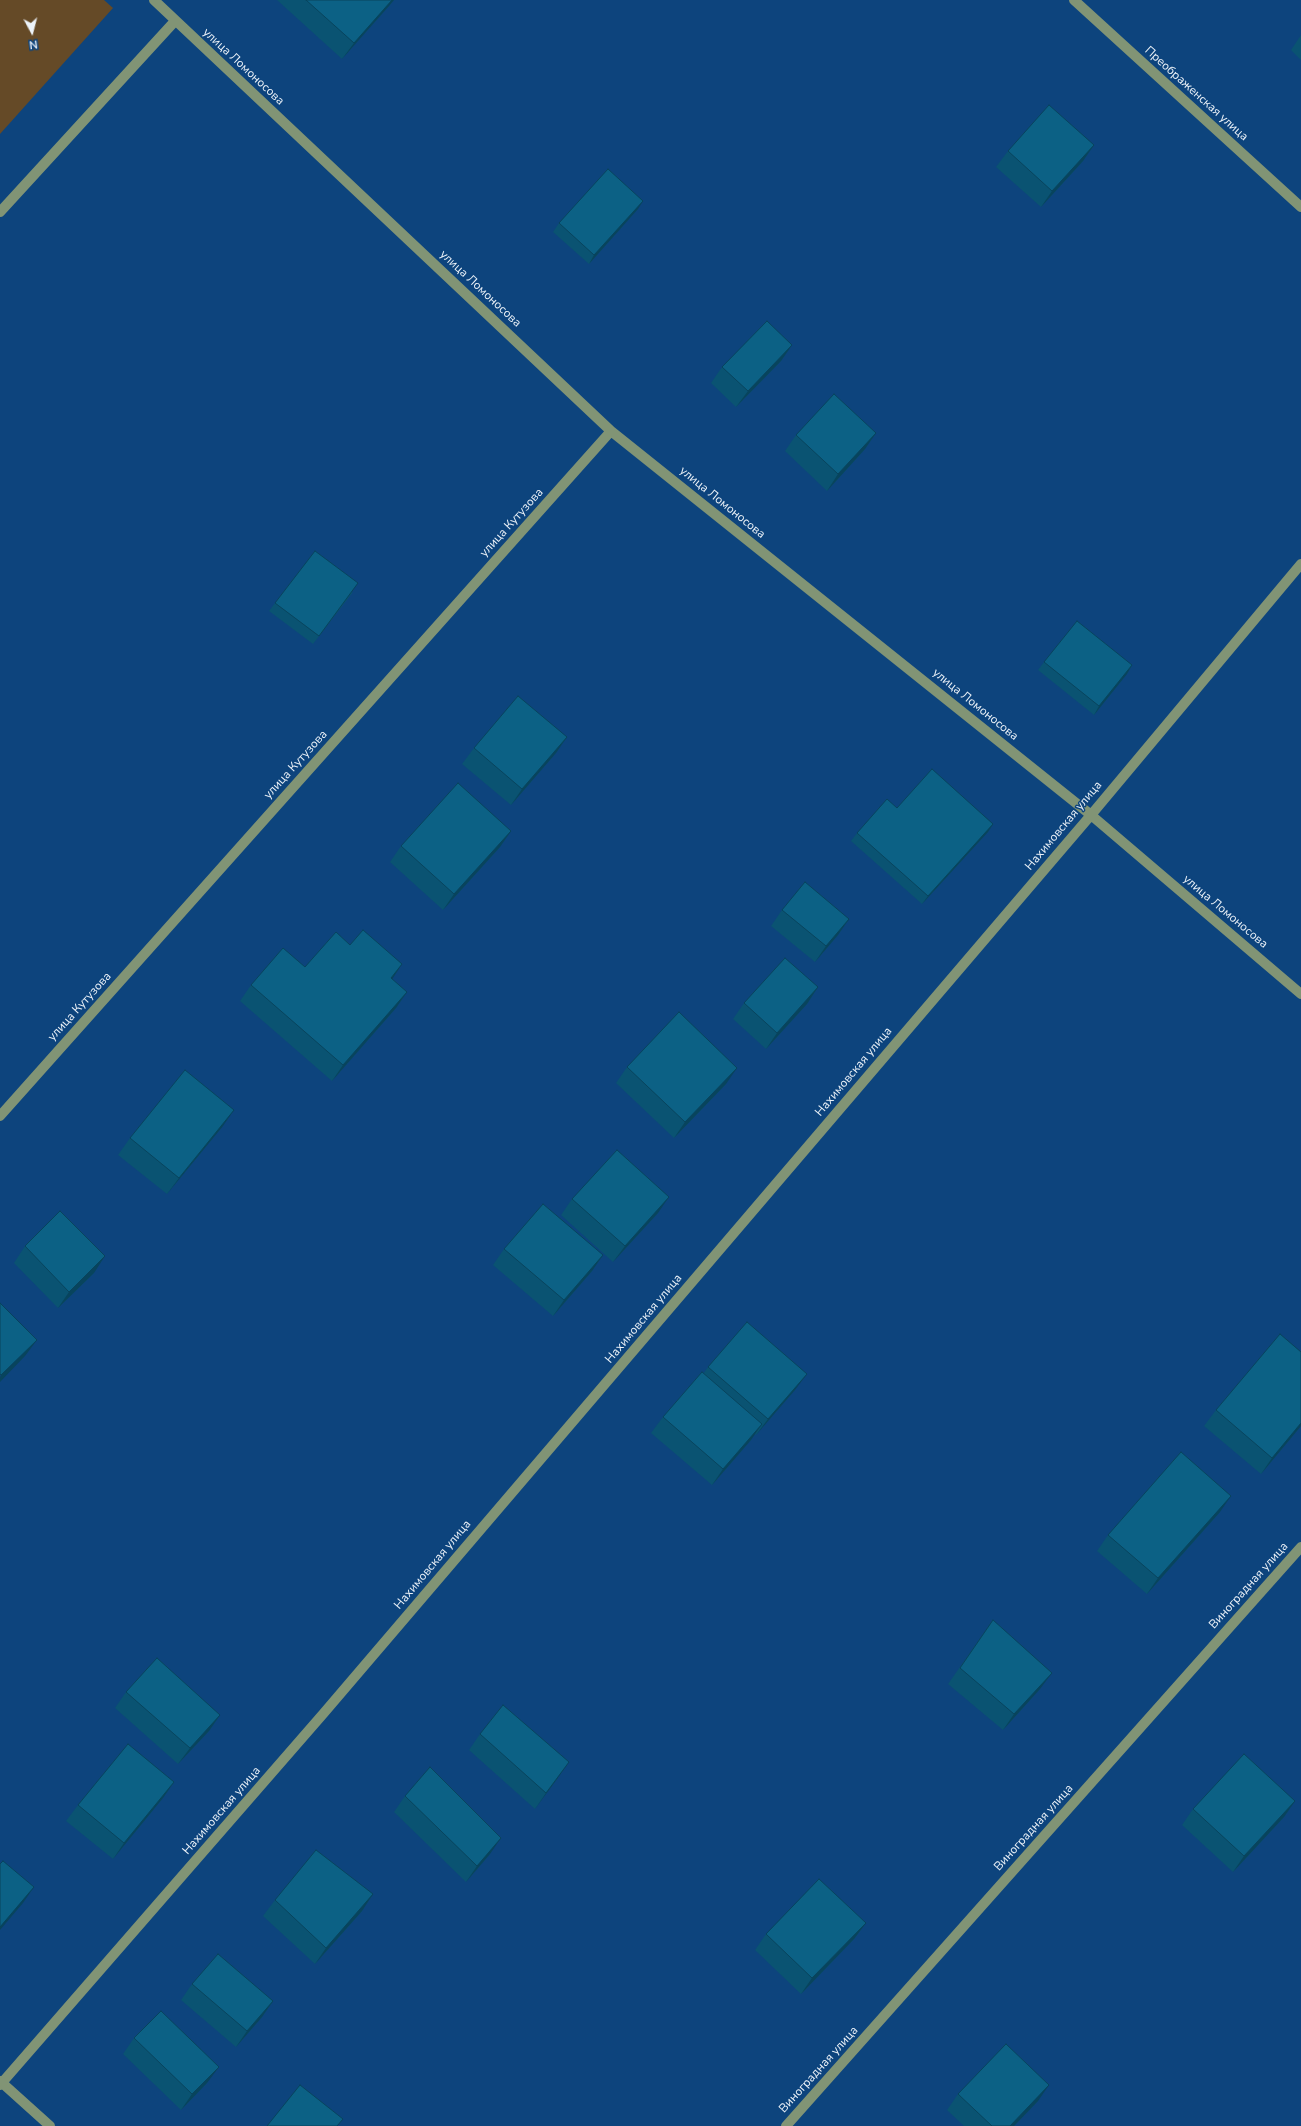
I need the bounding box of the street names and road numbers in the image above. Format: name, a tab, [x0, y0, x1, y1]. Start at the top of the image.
street label: улица Ломоносова	[199, 25, 287, 109]
street label: Преображенская улица	[1141, 44, 1251, 144]
street label: улица Ломоносова	[436, 247, 524, 331]
street label: улица Ломоносова	[676, 464, 768, 542]
street label: улица Кутузова	[477, 486, 547, 560]
street label: улица Ломоносова	[929, 666, 1021, 744]
street label: улица Кутузова	[261, 728, 331, 802]
street label: Нахимовская улица	[1023, 779, 1105, 873]
street label: улица Ломоносова	[1180, 872, 1270, 952]
street label: улица Кутузова	[45, 970, 115, 1044]
street label: Нахимовская улица	[813, 1025, 895, 1119]
street label: Нахимовская улица	[603, 1272, 685, 1366]
street label: Нахимовская улица	[392, 1518, 474, 1612]
street label: Виноградная улица	[1206, 1540, 1292, 1632]
street label: Нахимовская улица	[180, 1764, 264, 1858]
street label: Виноградная улица	[991, 1782, 1077, 1874]
street label: Виноградная улица	[776, 2024, 862, 2116]

